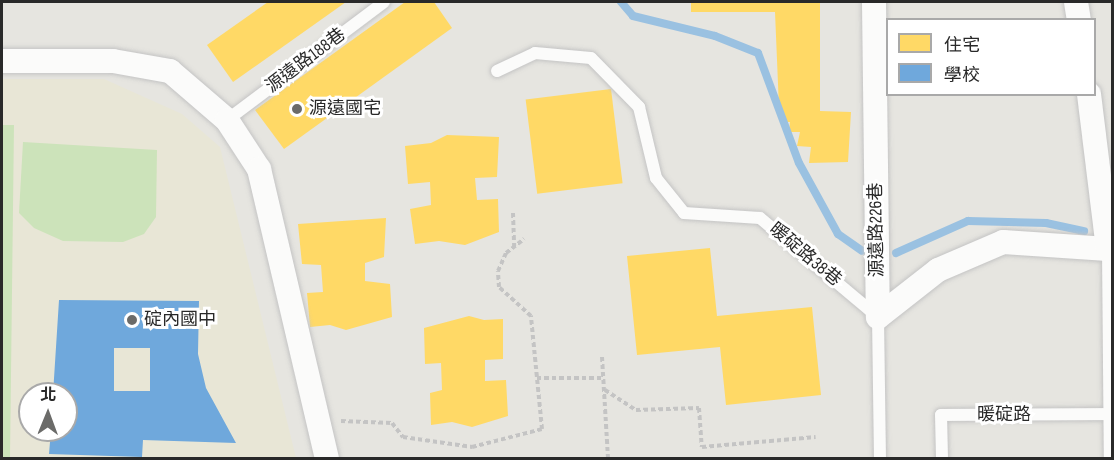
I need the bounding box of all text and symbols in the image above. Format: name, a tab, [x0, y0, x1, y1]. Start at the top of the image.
legend	[886, 18, 1096, 96]
street label: 源遠路188巷	[262, 24, 350, 98]
text: 住宅	[944, 35, 980, 56]
text: 學校	[944, 65, 980, 86]
place label: 源遠國宅	[309, 98, 381, 120]
marker: 源遠國宅	[290, 102, 304, 116]
street label: 源遠路226巷	[865, 182, 889, 278]
street label: 暖碇路38巷	[765, 219, 845, 291]
place label: 碇內國中	[144, 309, 216, 331]
marker: 碇內國中	[125, 313, 139, 327]
north arrow	[18, 382, 78, 442]
text: 北	[40, 386, 56, 405]
street label: 暖碇路	[977, 404, 1031, 426]

